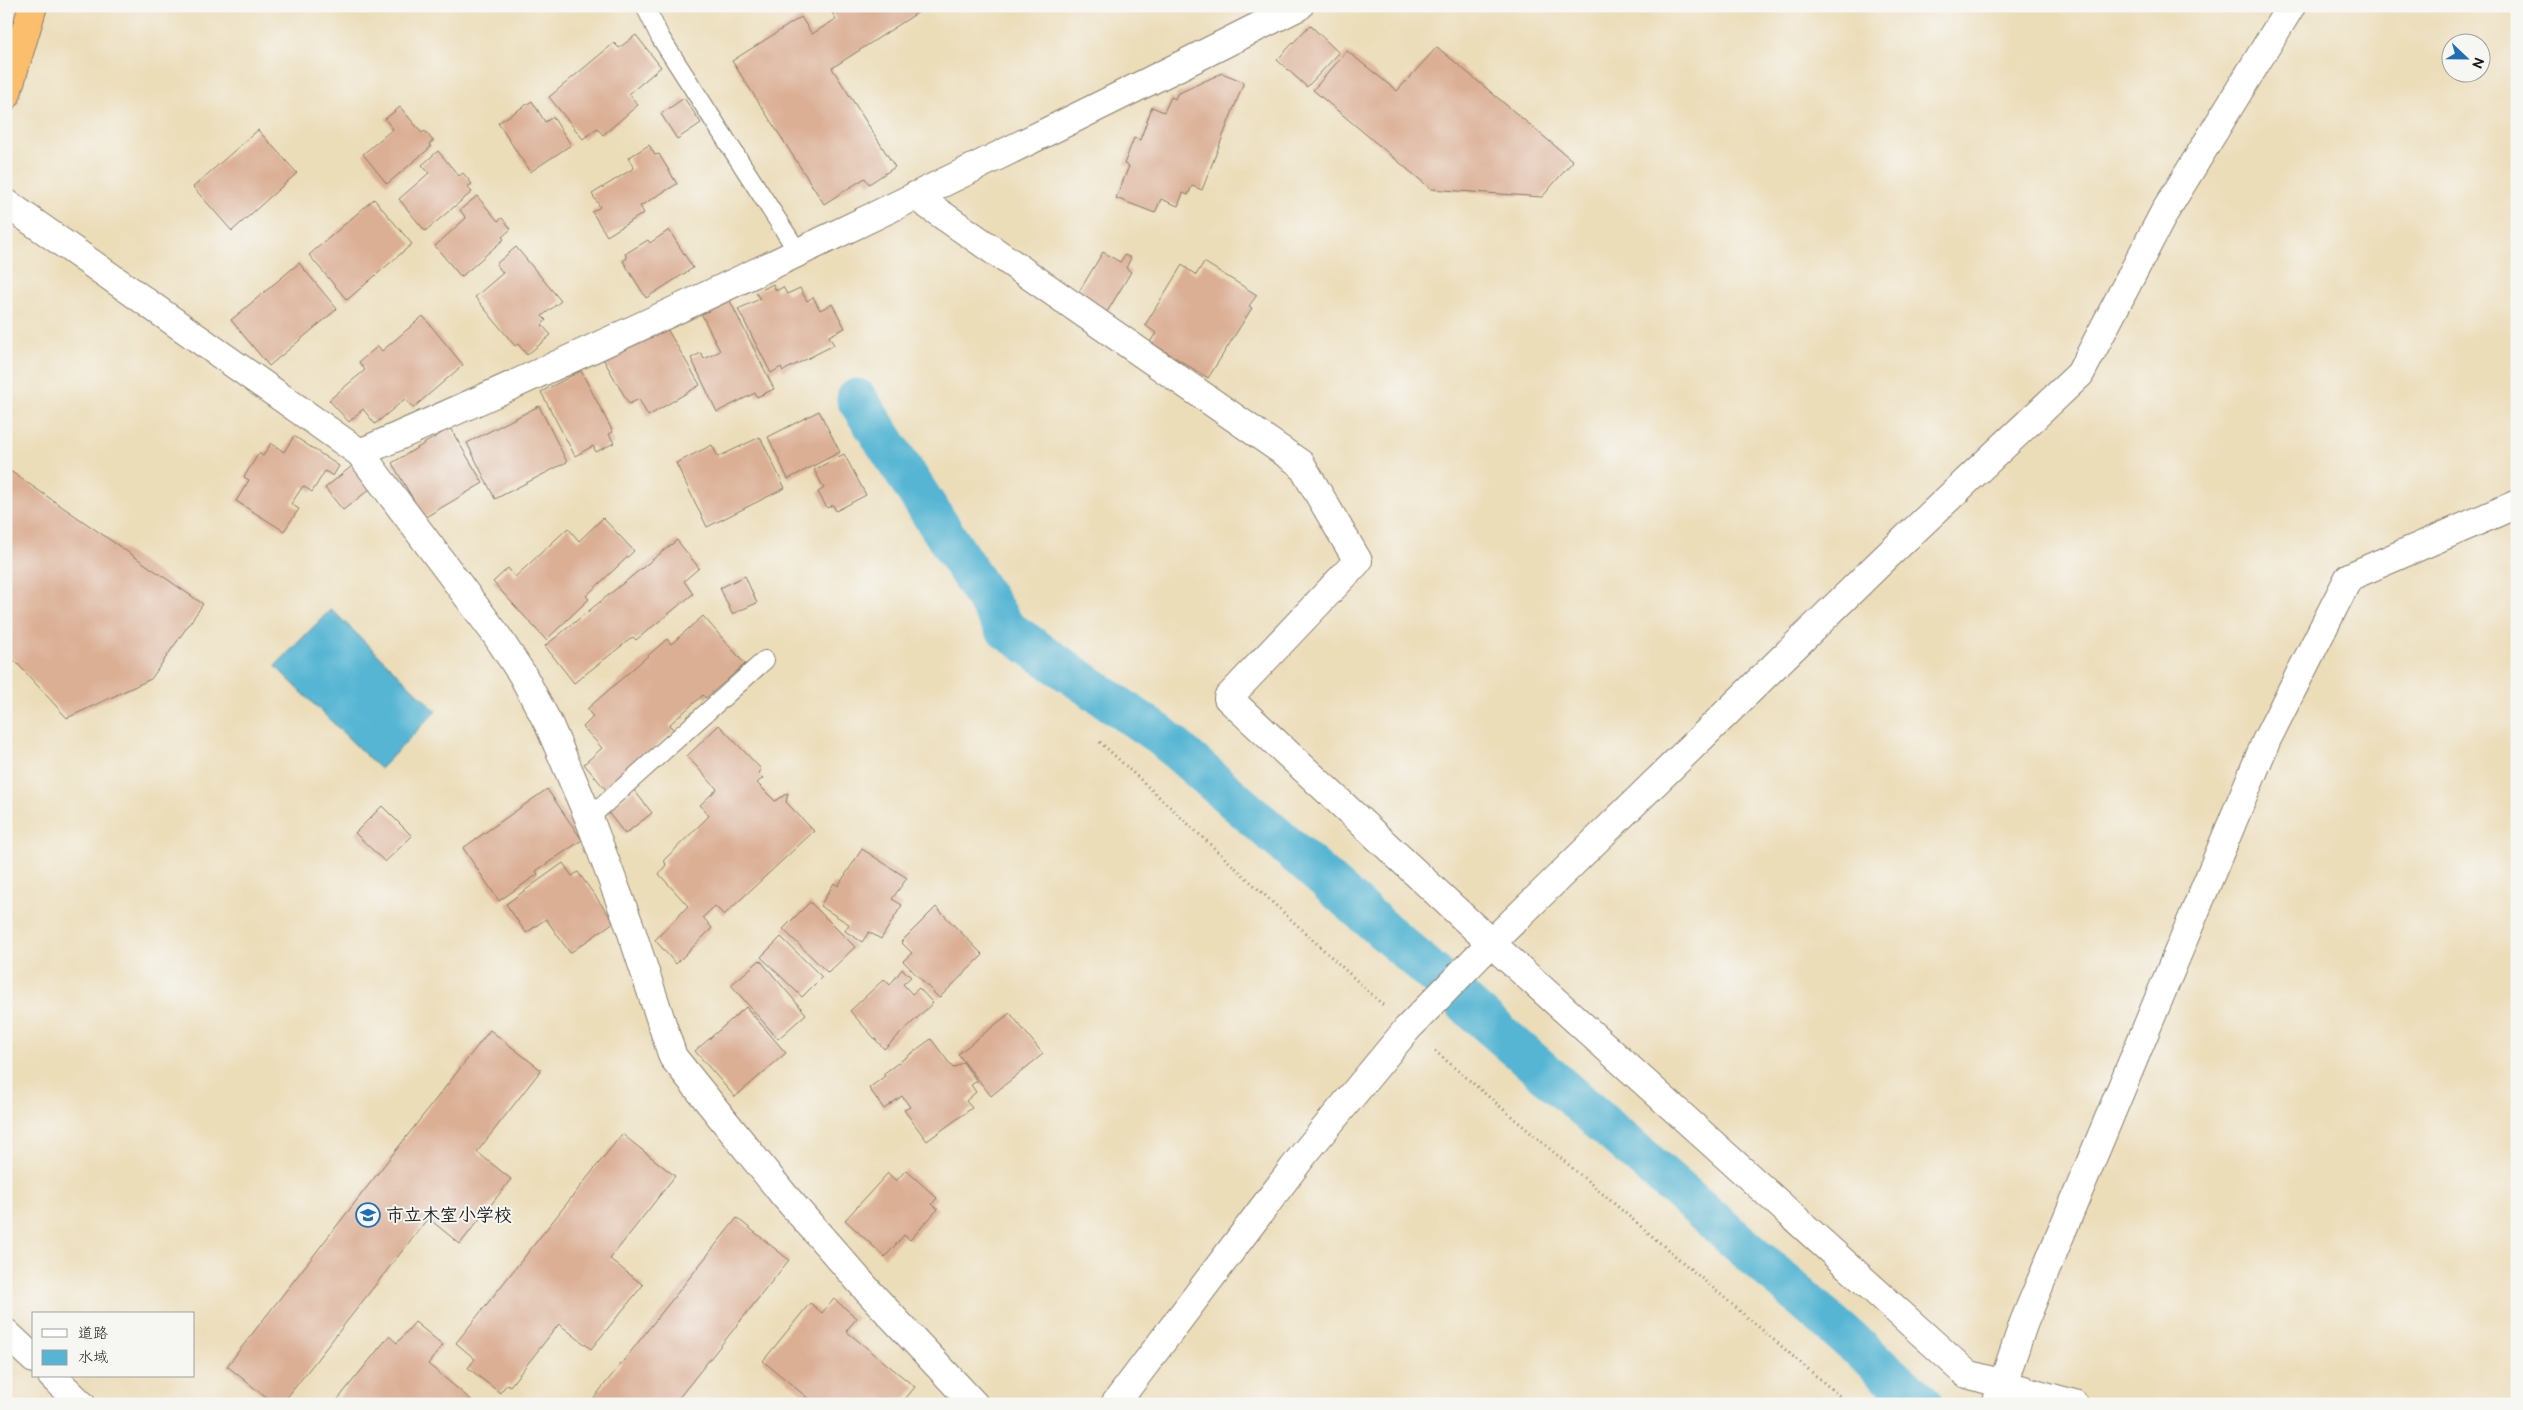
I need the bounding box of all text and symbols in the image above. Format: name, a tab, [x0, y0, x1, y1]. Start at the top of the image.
north arrow	[2440, 32, 2490, 82]
text: N	[2468, 55, 2487, 71]
school or university icon: 市立木室小学校	[355, 1202, 381, 1228]
place label: 市立木室小学校	[386, 1205, 512, 1226]
legend	[32, 1312, 195, 1378]
text: 道路	[78, 1324, 108, 1343]
text: 水域	[78, 1348, 108, 1367]

